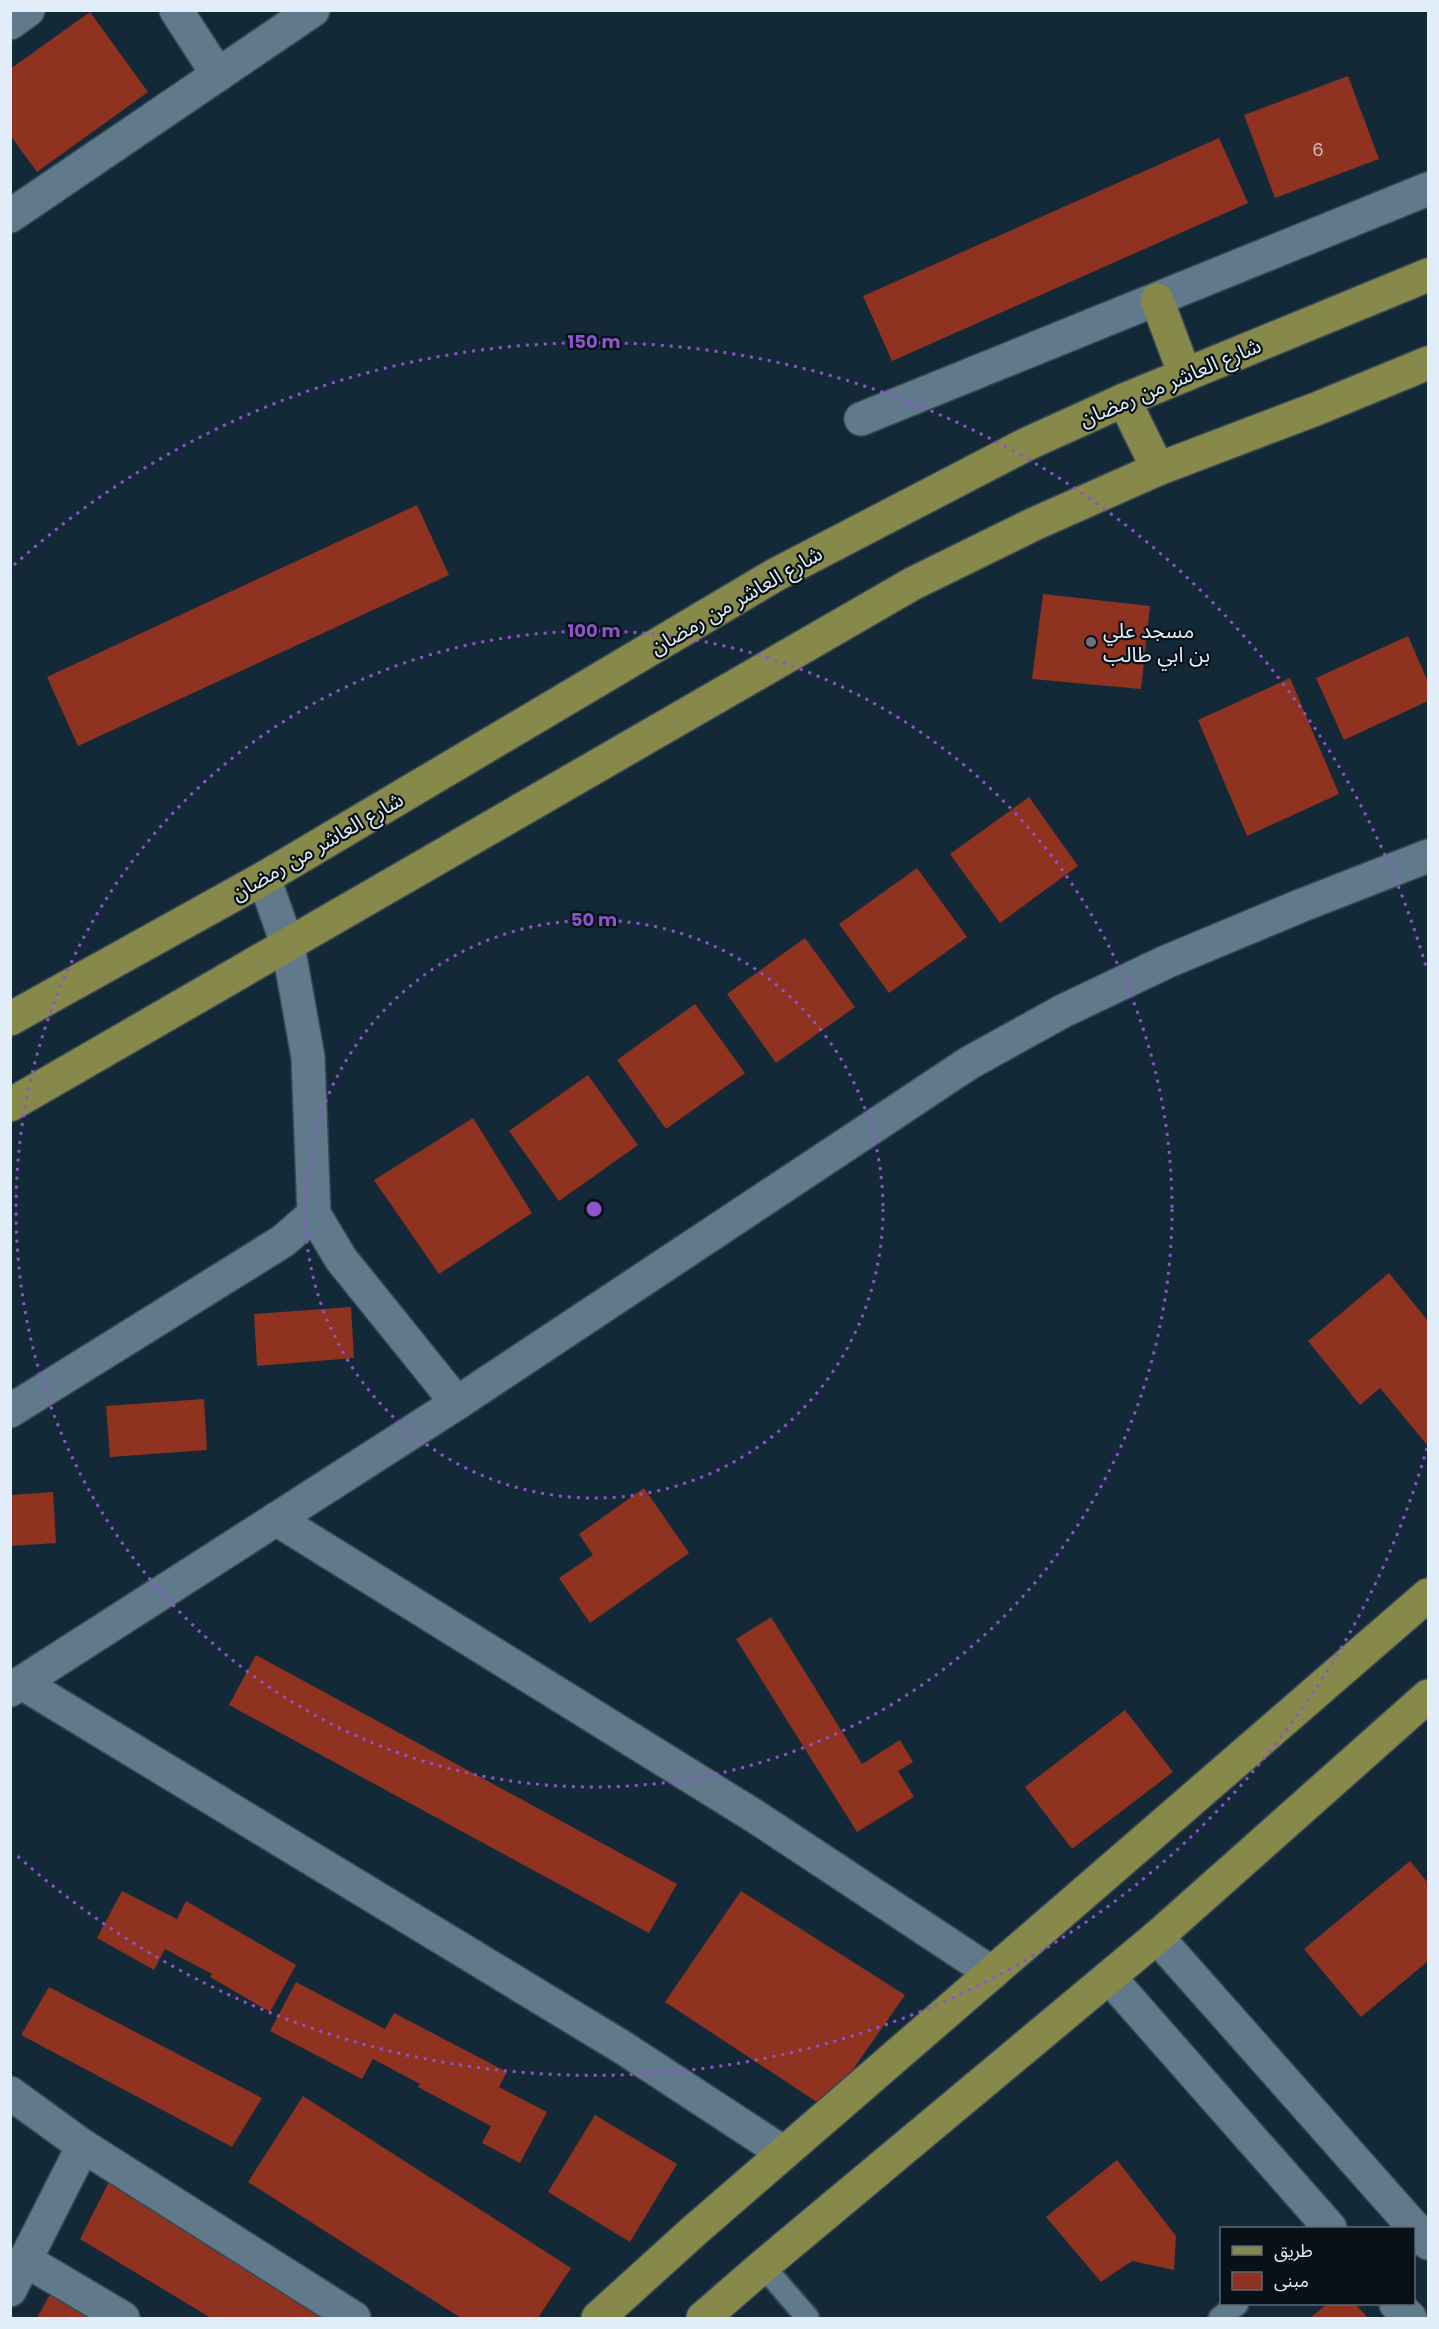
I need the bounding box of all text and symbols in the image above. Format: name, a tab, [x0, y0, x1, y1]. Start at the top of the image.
house number: 6	[1312, 137, 1324, 162]
text: 150 m	[567, 329, 621, 354]
street label: شارع العاشر من رمضان	[1075, 331, 1266, 434]
street label: شارع العاشر من رمضان	[644, 539, 828, 662]
place label: مسجد علي بن ابي طالب	[1103, 616, 1210, 670]
text: 100 m	[567, 618, 621, 643]
marker: مسجد علي بن ابي طالب	[1084, 635, 1098, 649]
street label: شارع العاشر من رمضان	[225, 785, 409, 908]
text: 50 m	[571, 907, 617, 932]
centre of rings	[584, 1199, 604, 1219]
legend	[1220, 2227, 1415, 2305]
text: طريق	[1274, 2238, 1313, 2263]
text: مبنى	[1274, 2268, 1309, 2293]

